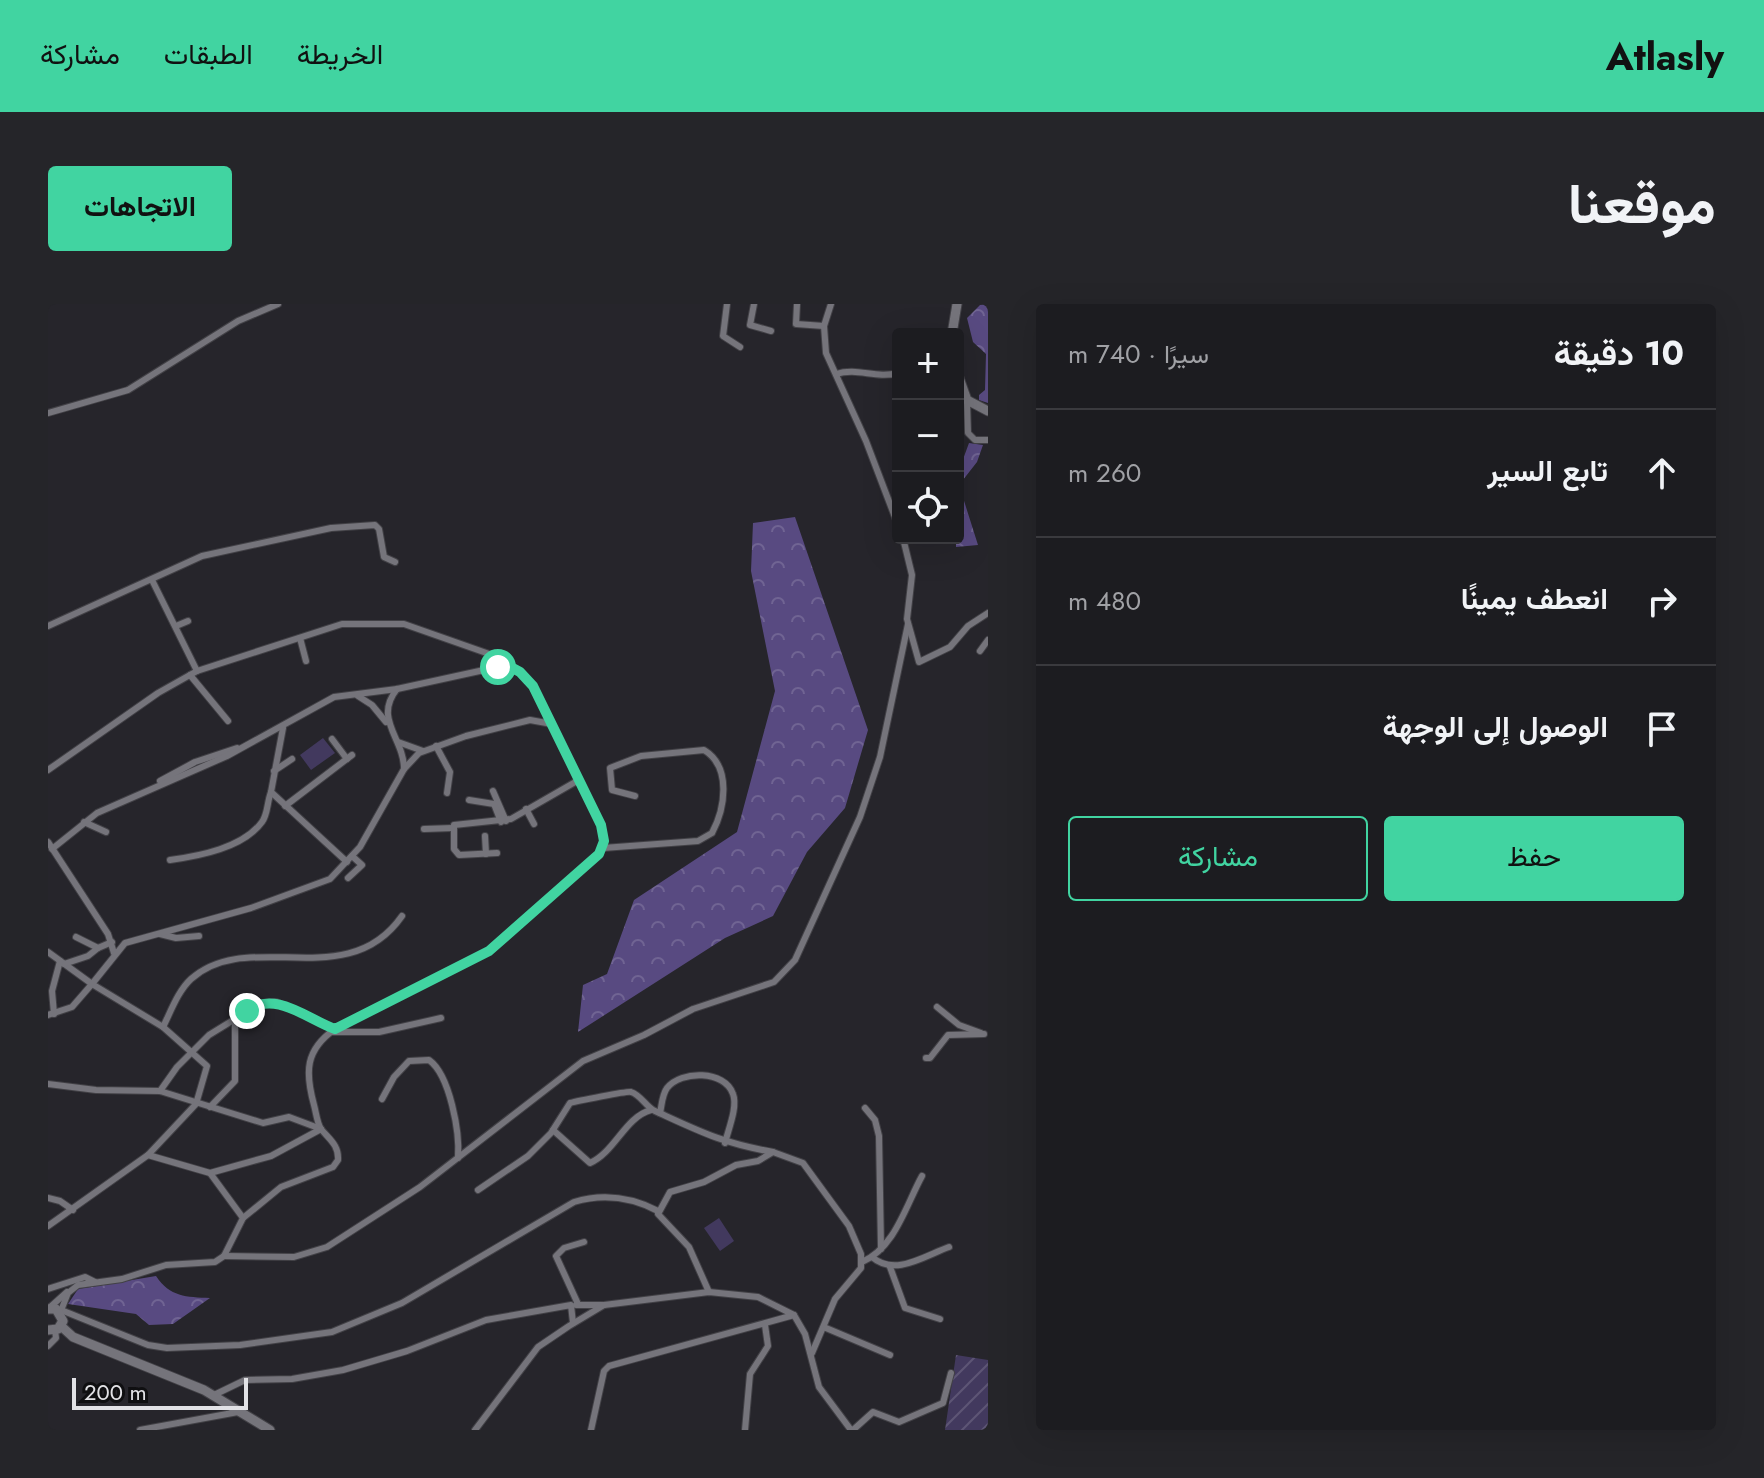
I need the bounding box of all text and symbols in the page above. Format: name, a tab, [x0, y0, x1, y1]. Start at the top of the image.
text: Atlasly	[1606, 29, 1724, 84]
text: مشاركة	[40, 34, 120, 75]
text: الطبقات	[164, 34, 253, 75]
text: الخريطة	[297, 34, 383, 75]
text: موقعنا	[1568, 163, 1716, 244]
button: الاتجاهات	[48, 166, 232, 251]
map controls	[892, 328, 964, 544]
button: +	[892, 328, 964, 400]
text: 10 دقيقة	[1554, 329, 1684, 378]
text: سيرًا · 740 m	[1068, 335, 1209, 373]
button: −	[892, 400, 964, 472]
text: تابع السير	[1487, 449, 1608, 492]
icon: ahead	[1640, 451, 1684, 495]
text: 260 m	[1068, 454, 1141, 492]
button: locate	[892, 472, 964, 544]
text: انعطف يمينًا	[1461, 577, 1608, 620]
icon: right	[1640, 579, 1684, 623]
text: 480 m	[1068, 582, 1141, 620]
route start	[480, 649, 516, 685]
text: الوصول إلى الوجهة	[1383, 705, 1608, 748]
icon: arrive	[1640, 707, 1684, 751]
button: مشاركة	[1068, 816, 1368, 901]
button: حفظ	[1384, 816, 1684, 901]
route end	[229, 993, 265, 1029]
scale bar	[72, 1374, 248, 1410]
text: 200 m	[84, 1376, 147, 1408]

